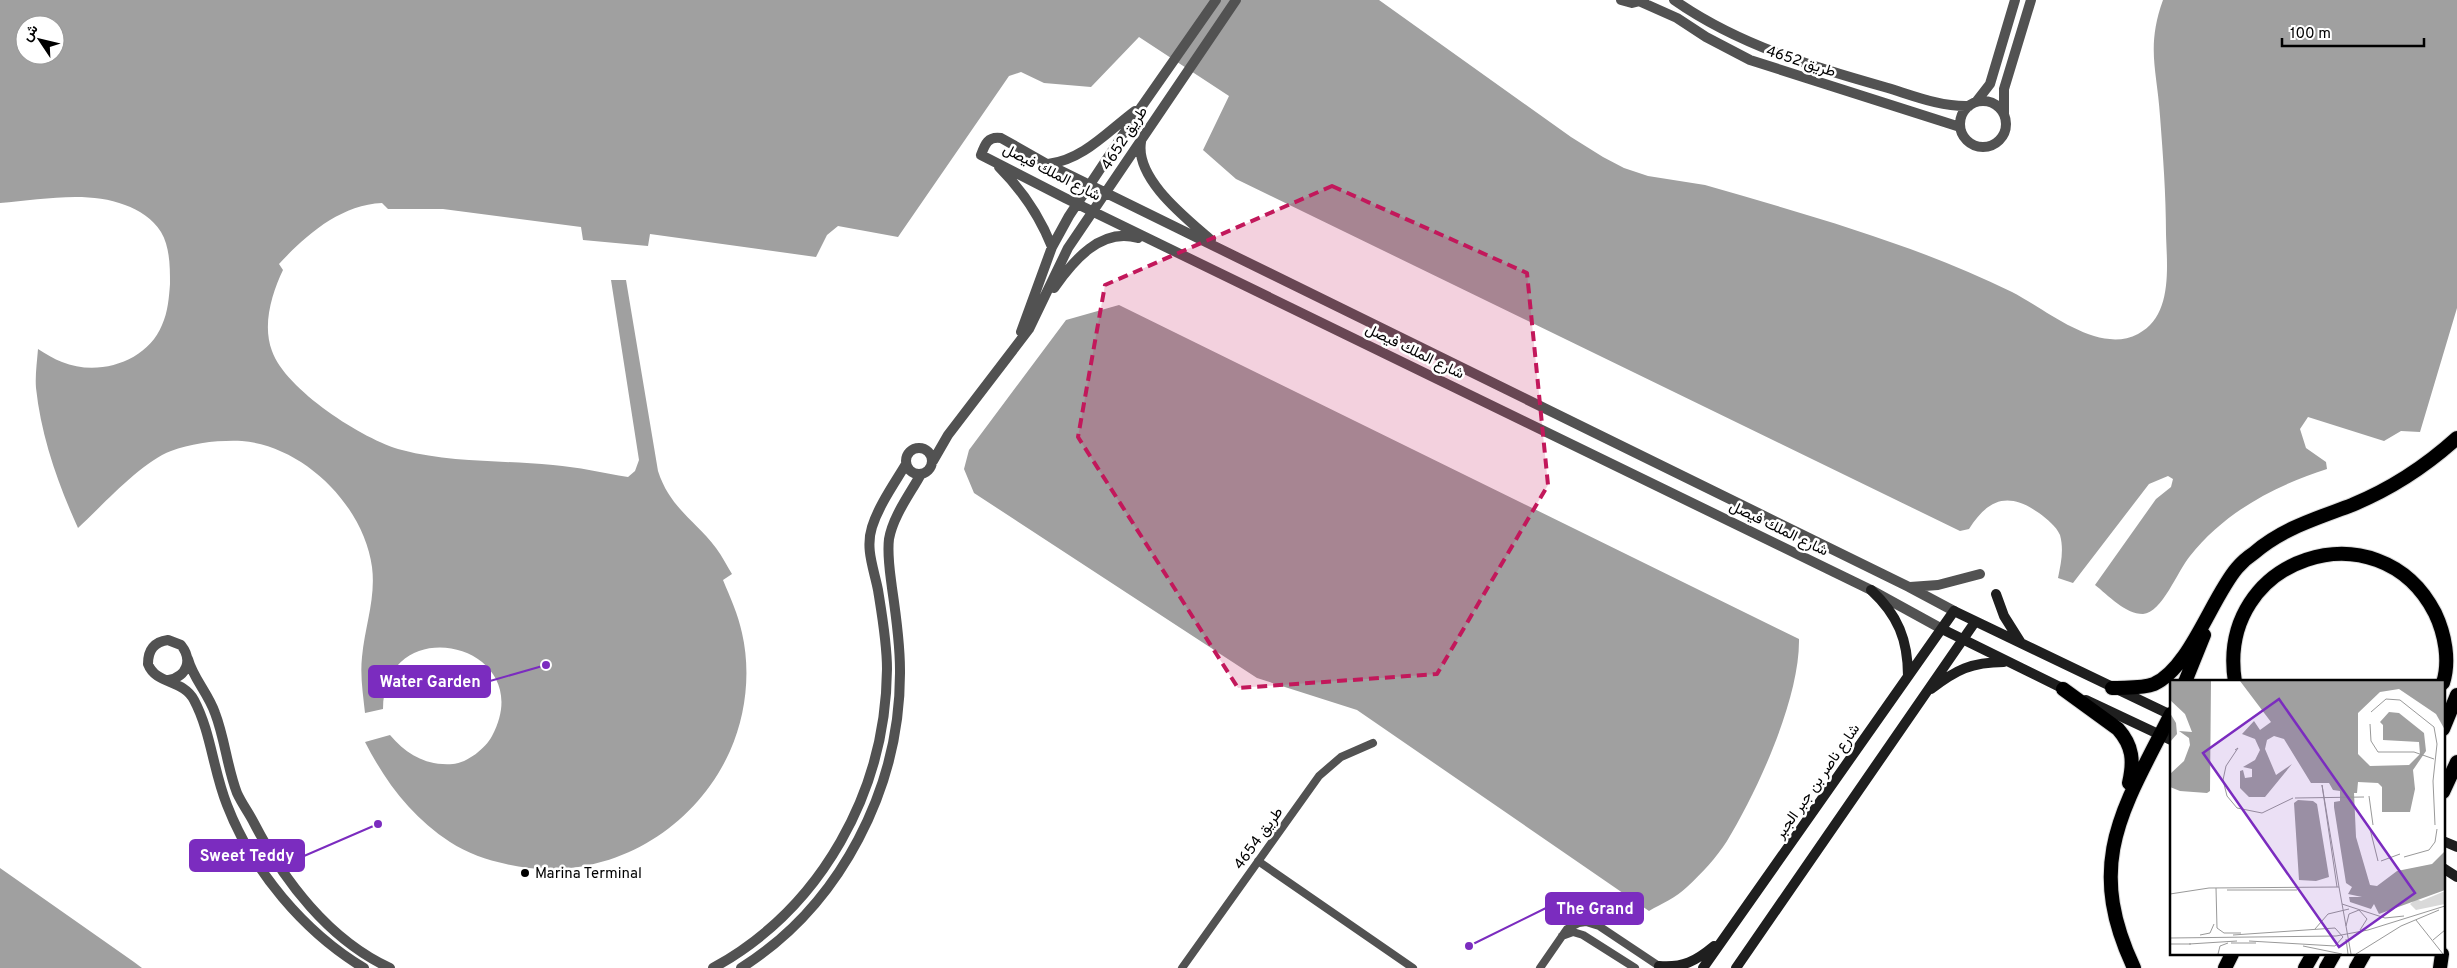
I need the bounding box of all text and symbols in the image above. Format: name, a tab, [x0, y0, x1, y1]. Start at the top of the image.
north arrow	[15, 15, 65, 65]
scale bar	[2282, 15, 2424, 47]
text: ش	[19, 21, 42, 45]
text: 100 m	[2290, 25, 2331, 44]
street label: طريق 4652	[1763, 42, 1838, 83]
street label: طريق 4652	[1098, 103, 1153, 174]
street label: شارع الملك فيصل	[999, 141, 1104, 206]
street label: شارع الملك فيصل	[1362, 320, 1467, 384]
street label: شارع الملك فيصل	[1726, 497, 1831, 561]
callout: Water Garden	[369, 666, 490, 697]
text: Water Garden	[379, 673, 481, 693]
inset map	[2170, 680, 2444, 956]
street label: شارع ناصر بن جبر الجبر	[1771, 721, 1865, 844]
street label: طريق 4654	[1230, 804, 1288, 874]
callout: Sweet Teddy	[190, 840, 304, 871]
text: Sweet Teddy	[200, 847, 294, 867]
place label: Marina Terminal	[535, 865, 642, 884]
marker: Marina Terminal	[519, 867, 531, 879]
callout: The Grand	[1546, 893, 1643, 924]
text: The Grand	[1556, 900, 1634, 920]

